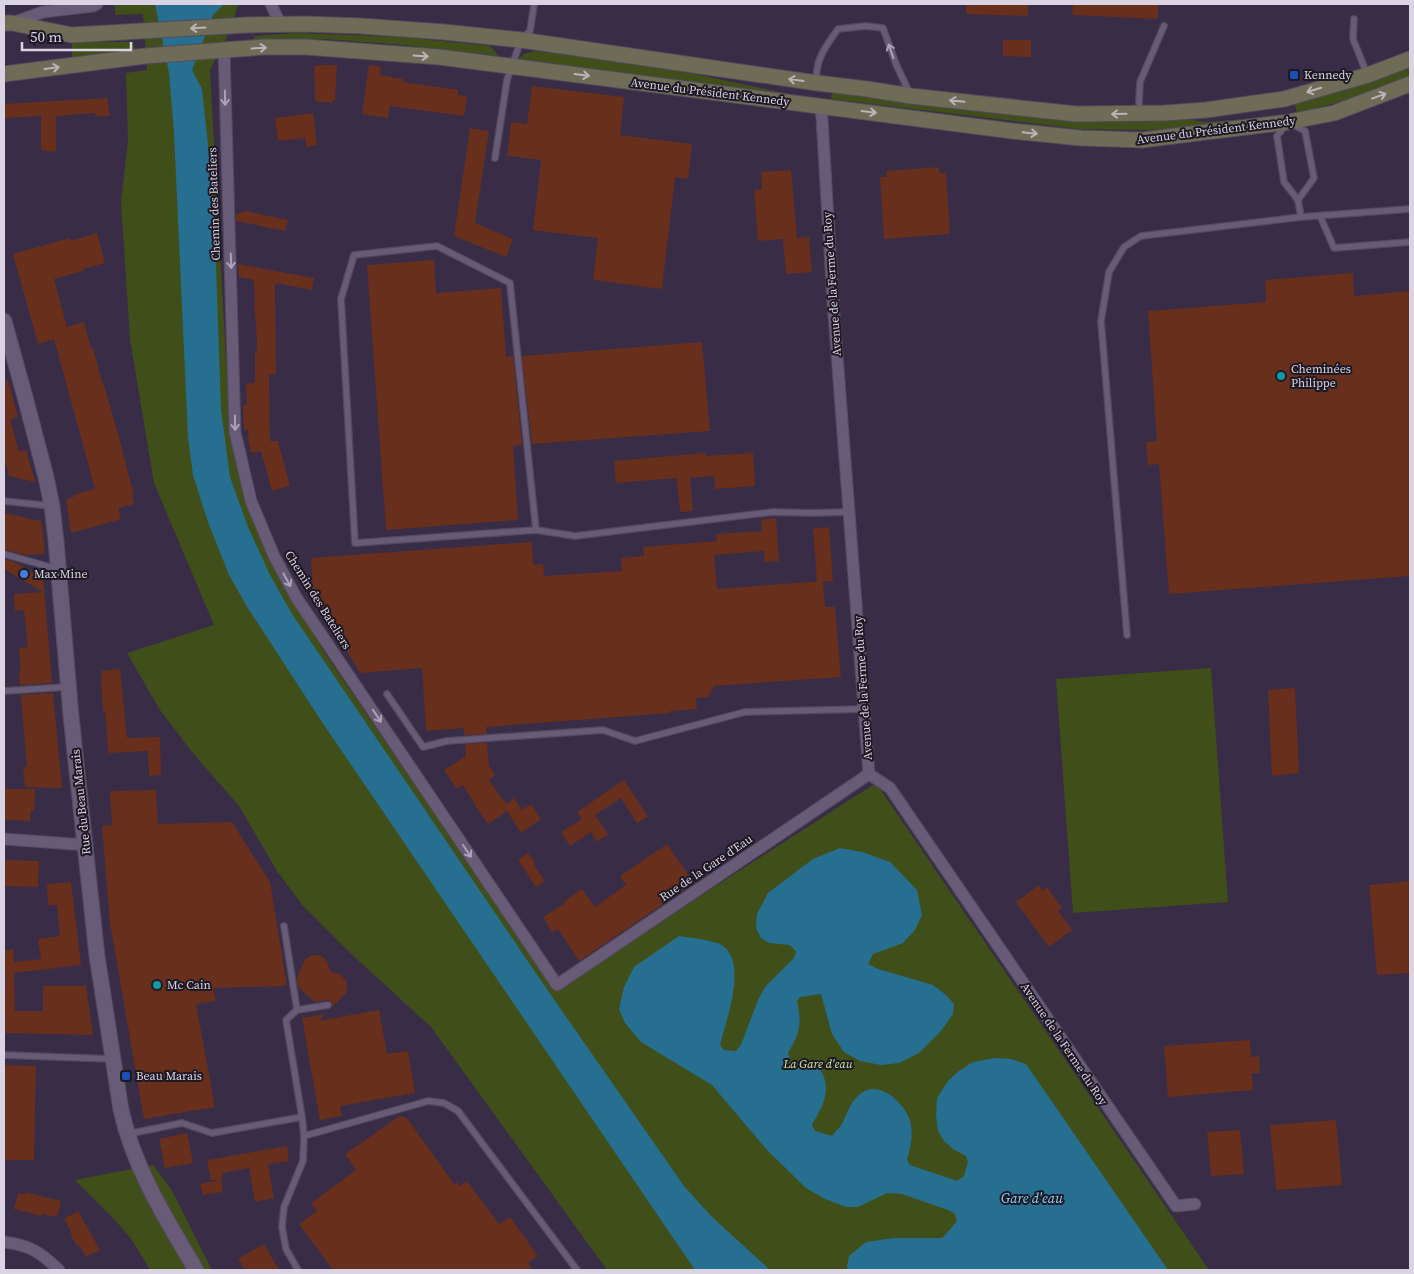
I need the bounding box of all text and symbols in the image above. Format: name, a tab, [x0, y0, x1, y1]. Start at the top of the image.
scale bar	[22, 20, 131, 52]
one-way arrow	[190, 23, 206, 32]
text: 50 m	[30, 26, 62, 47]
one-way arrow	[250, 43, 266, 52]
one-way arrow	[886, 44, 895, 60]
one-way arrow	[412, 51, 428, 60]
one-way arrow	[44, 62, 60, 72]
place label: Kennedy	[1304, 67, 1352, 83]
marker: Kennedy	[1288, 69, 1300, 81]
one-way arrow	[574, 70, 590, 80]
street label: Avenue du Président Kennedy	[630, 74, 791, 110]
one-way arrow	[788, 75, 804, 85]
one-way arrow	[1306, 86, 1322, 96]
one-way arrow	[220, 90, 230, 106]
one-way arrow	[1371, 91, 1387, 100]
one-way arrow	[949, 96, 965, 106]
one-way arrow	[860, 107, 876, 117]
one-way arrow	[1111, 109, 1127, 119]
street label: Avenue du Président Kennedy	[1136, 112, 1297, 148]
one-way arrow	[1022, 128, 1038, 137]
street label: Chemin des Bateliers	[204, 147, 224, 261]
street label: Avenue de la Ferme du Roy	[819, 211, 845, 357]
one-way arrow	[226, 253, 235, 269]
place label: Cheminées Philippe	[1291, 361, 1351, 391]
marker: Cheminées Philippe	[1275, 370, 1287, 382]
one-way arrow	[230, 415, 239, 431]
street label: Chemin des Bateliers	[281, 548, 355, 652]
place label: Max Mine	[34, 566, 88, 582]
marker: Max Mine	[18, 568, 30, 580]
one-way arrow	[283, 573, 293, 587]
street label: Avenue de la Ferme du Roy	[850, 615, 876, 761]
one-way arrow	[371, 709, 382, 723]
street label: Rue du Beau Marais	[68, 749, 94, 855]
street label: Rue de la Gare d'Eau	[656, 831, 756, 905]
one-way arrow	[462, 844, 472, 858]
place label: Mc Cain	[167, 977, 211, 993]
marker: Mc Cain	[151, 979, 163, 991]
street label: Avenue de la Ferme du Roy	[1017, 980, 1111, 1109]
park label: La Gare d'eau	[782, 1056, 853, 1072]
place label: Beau Marais	[136, 1068, 202, 1084]
marker: Beau Marais	[120, 1070, 132, 1082]
water label: Gare d'eau	[1001, 1188, 1063, 1208]

